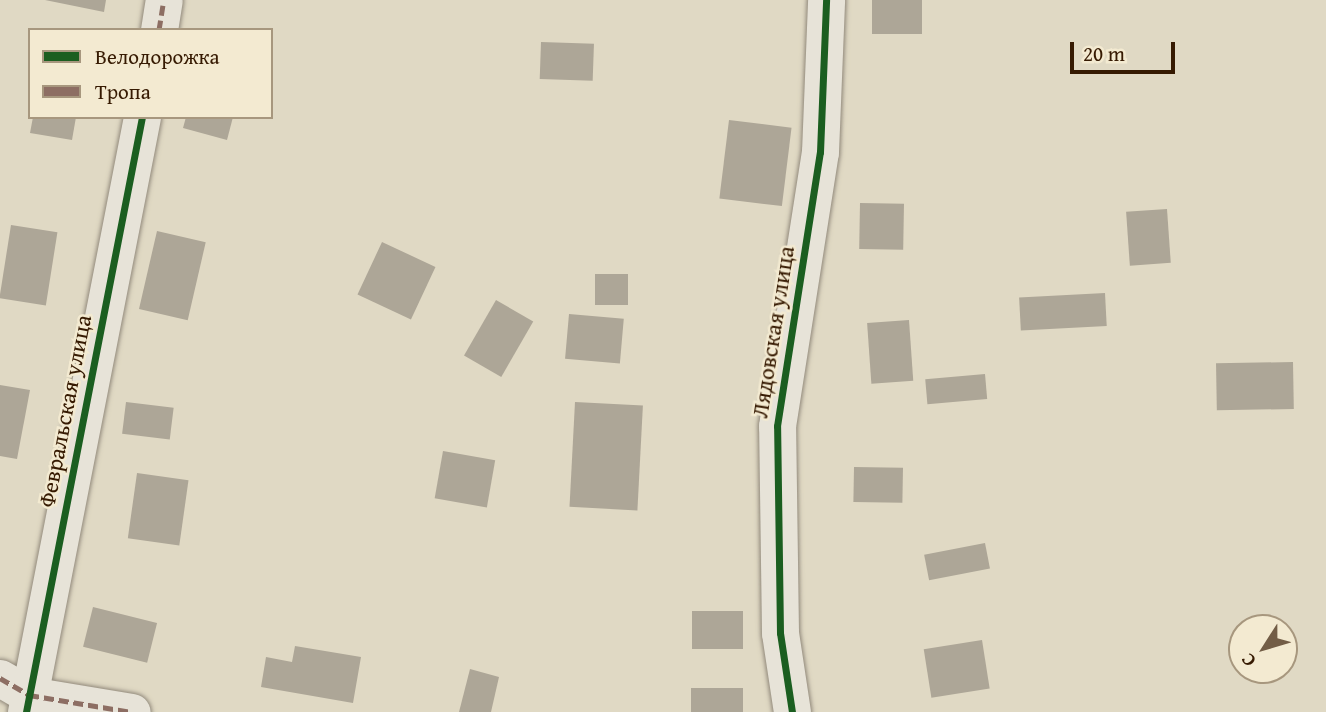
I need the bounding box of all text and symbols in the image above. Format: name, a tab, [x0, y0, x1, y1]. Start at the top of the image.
legend	[28, 28, 273, 119]
scale bar	[1074, 28, 1179, 72]
text: 20 m	[1083, 38, 1125, 69]
text: Велодорожка	[95, 41, 220, 72]
text: Тропа	[95, 76, 151, 107]
street label: Лядовская улица	[746, 244, 800, 420]
street label: Февральская улица	[33, 312, 97, 510]
north arrow	[1228, 614, 1298, 684]
text: С	[1233, 648, 1262, 673]

